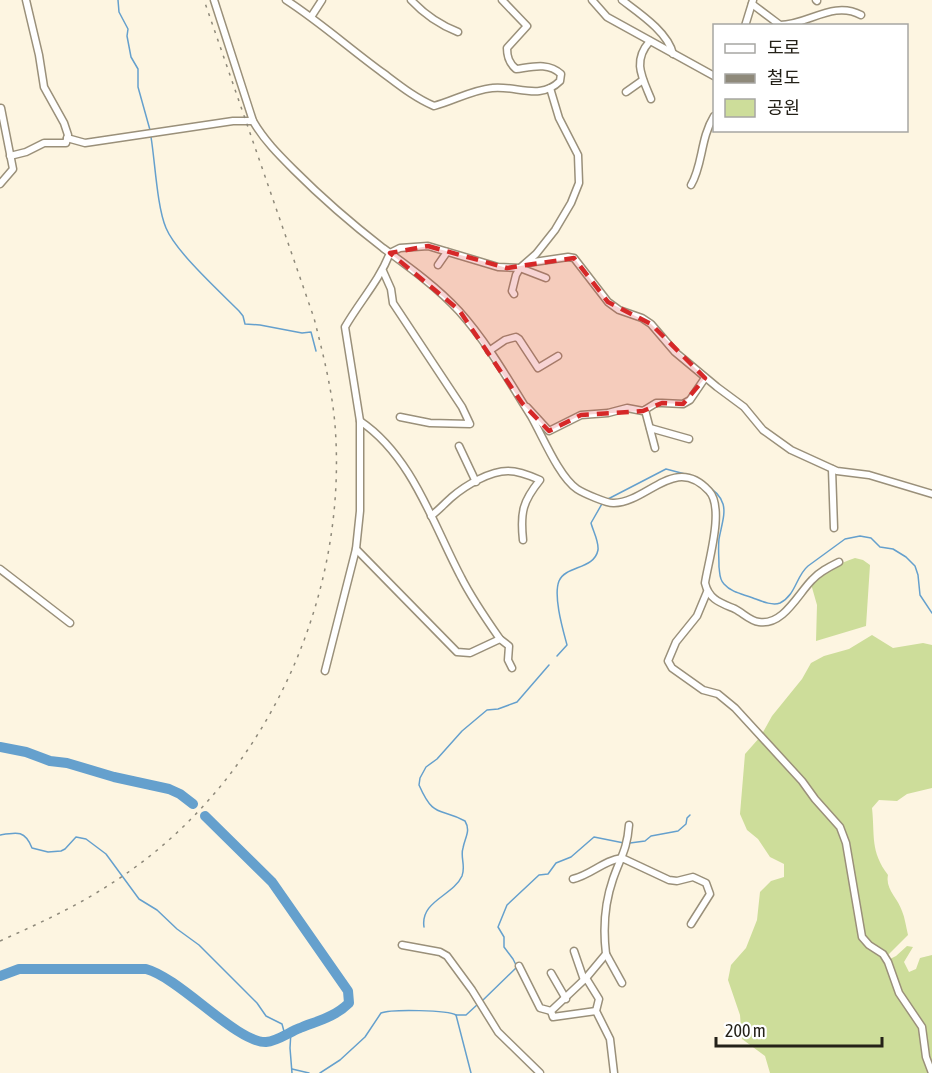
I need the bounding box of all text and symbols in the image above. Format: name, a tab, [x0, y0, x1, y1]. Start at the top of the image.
legend	[713, 24, 908, 132]
text: 도로	[767, 37, 800, 58]
text: 철도	[767, 67, 800, 88]
text: 공원	[767, 97, 800, 118]
scale bar	[716, 1010, 882, 1048]
text: 200 m	[725, 1020, 766, 1041]

